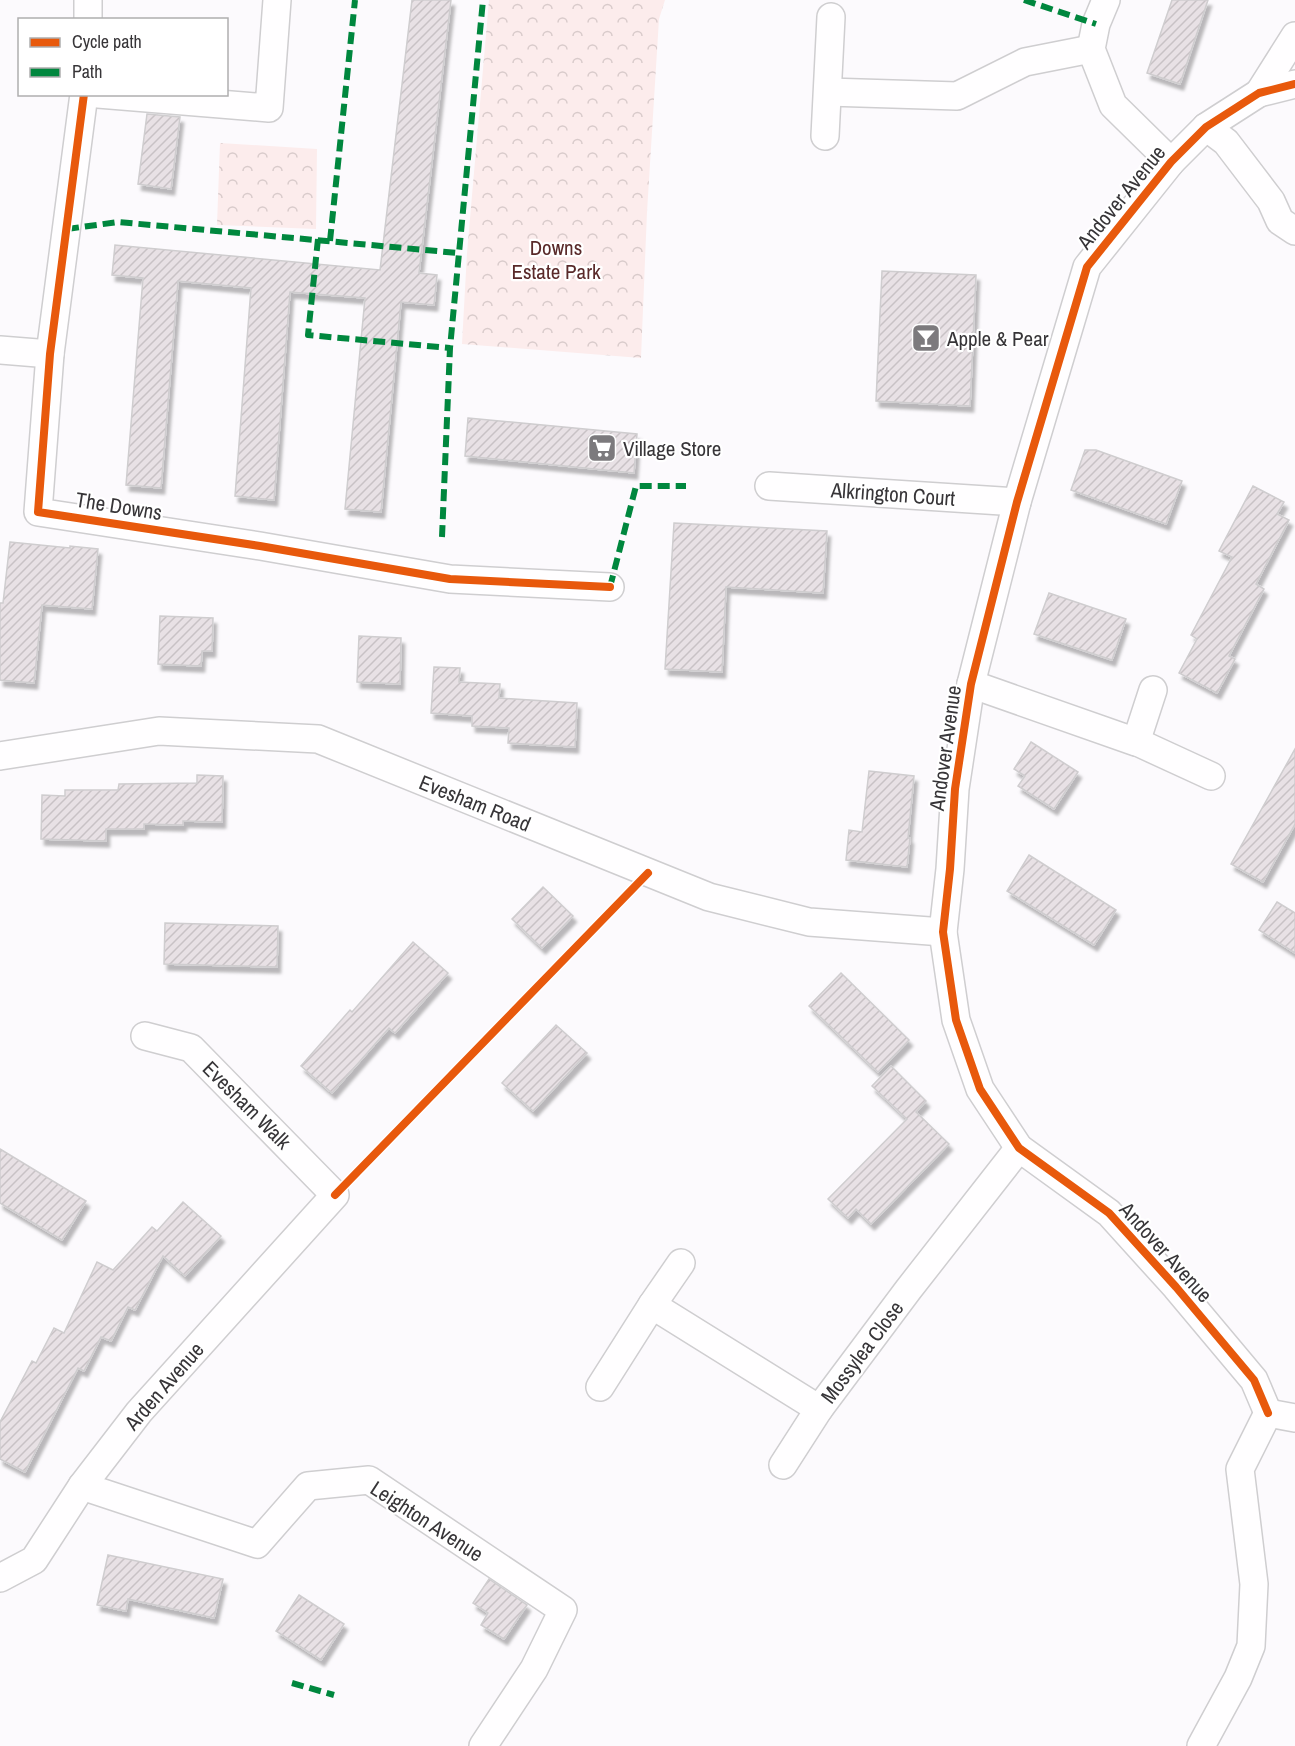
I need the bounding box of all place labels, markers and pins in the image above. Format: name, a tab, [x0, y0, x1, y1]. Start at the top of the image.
bar icon: Apple & Pear	[910, 322, 942, 354]
place label: Apple & Pear	[946, 324, 1049, 353]
supermarket icon: Village Store	[586, 432, 618, 464]
place label: Village Store	[623, 434, 721, 463]

